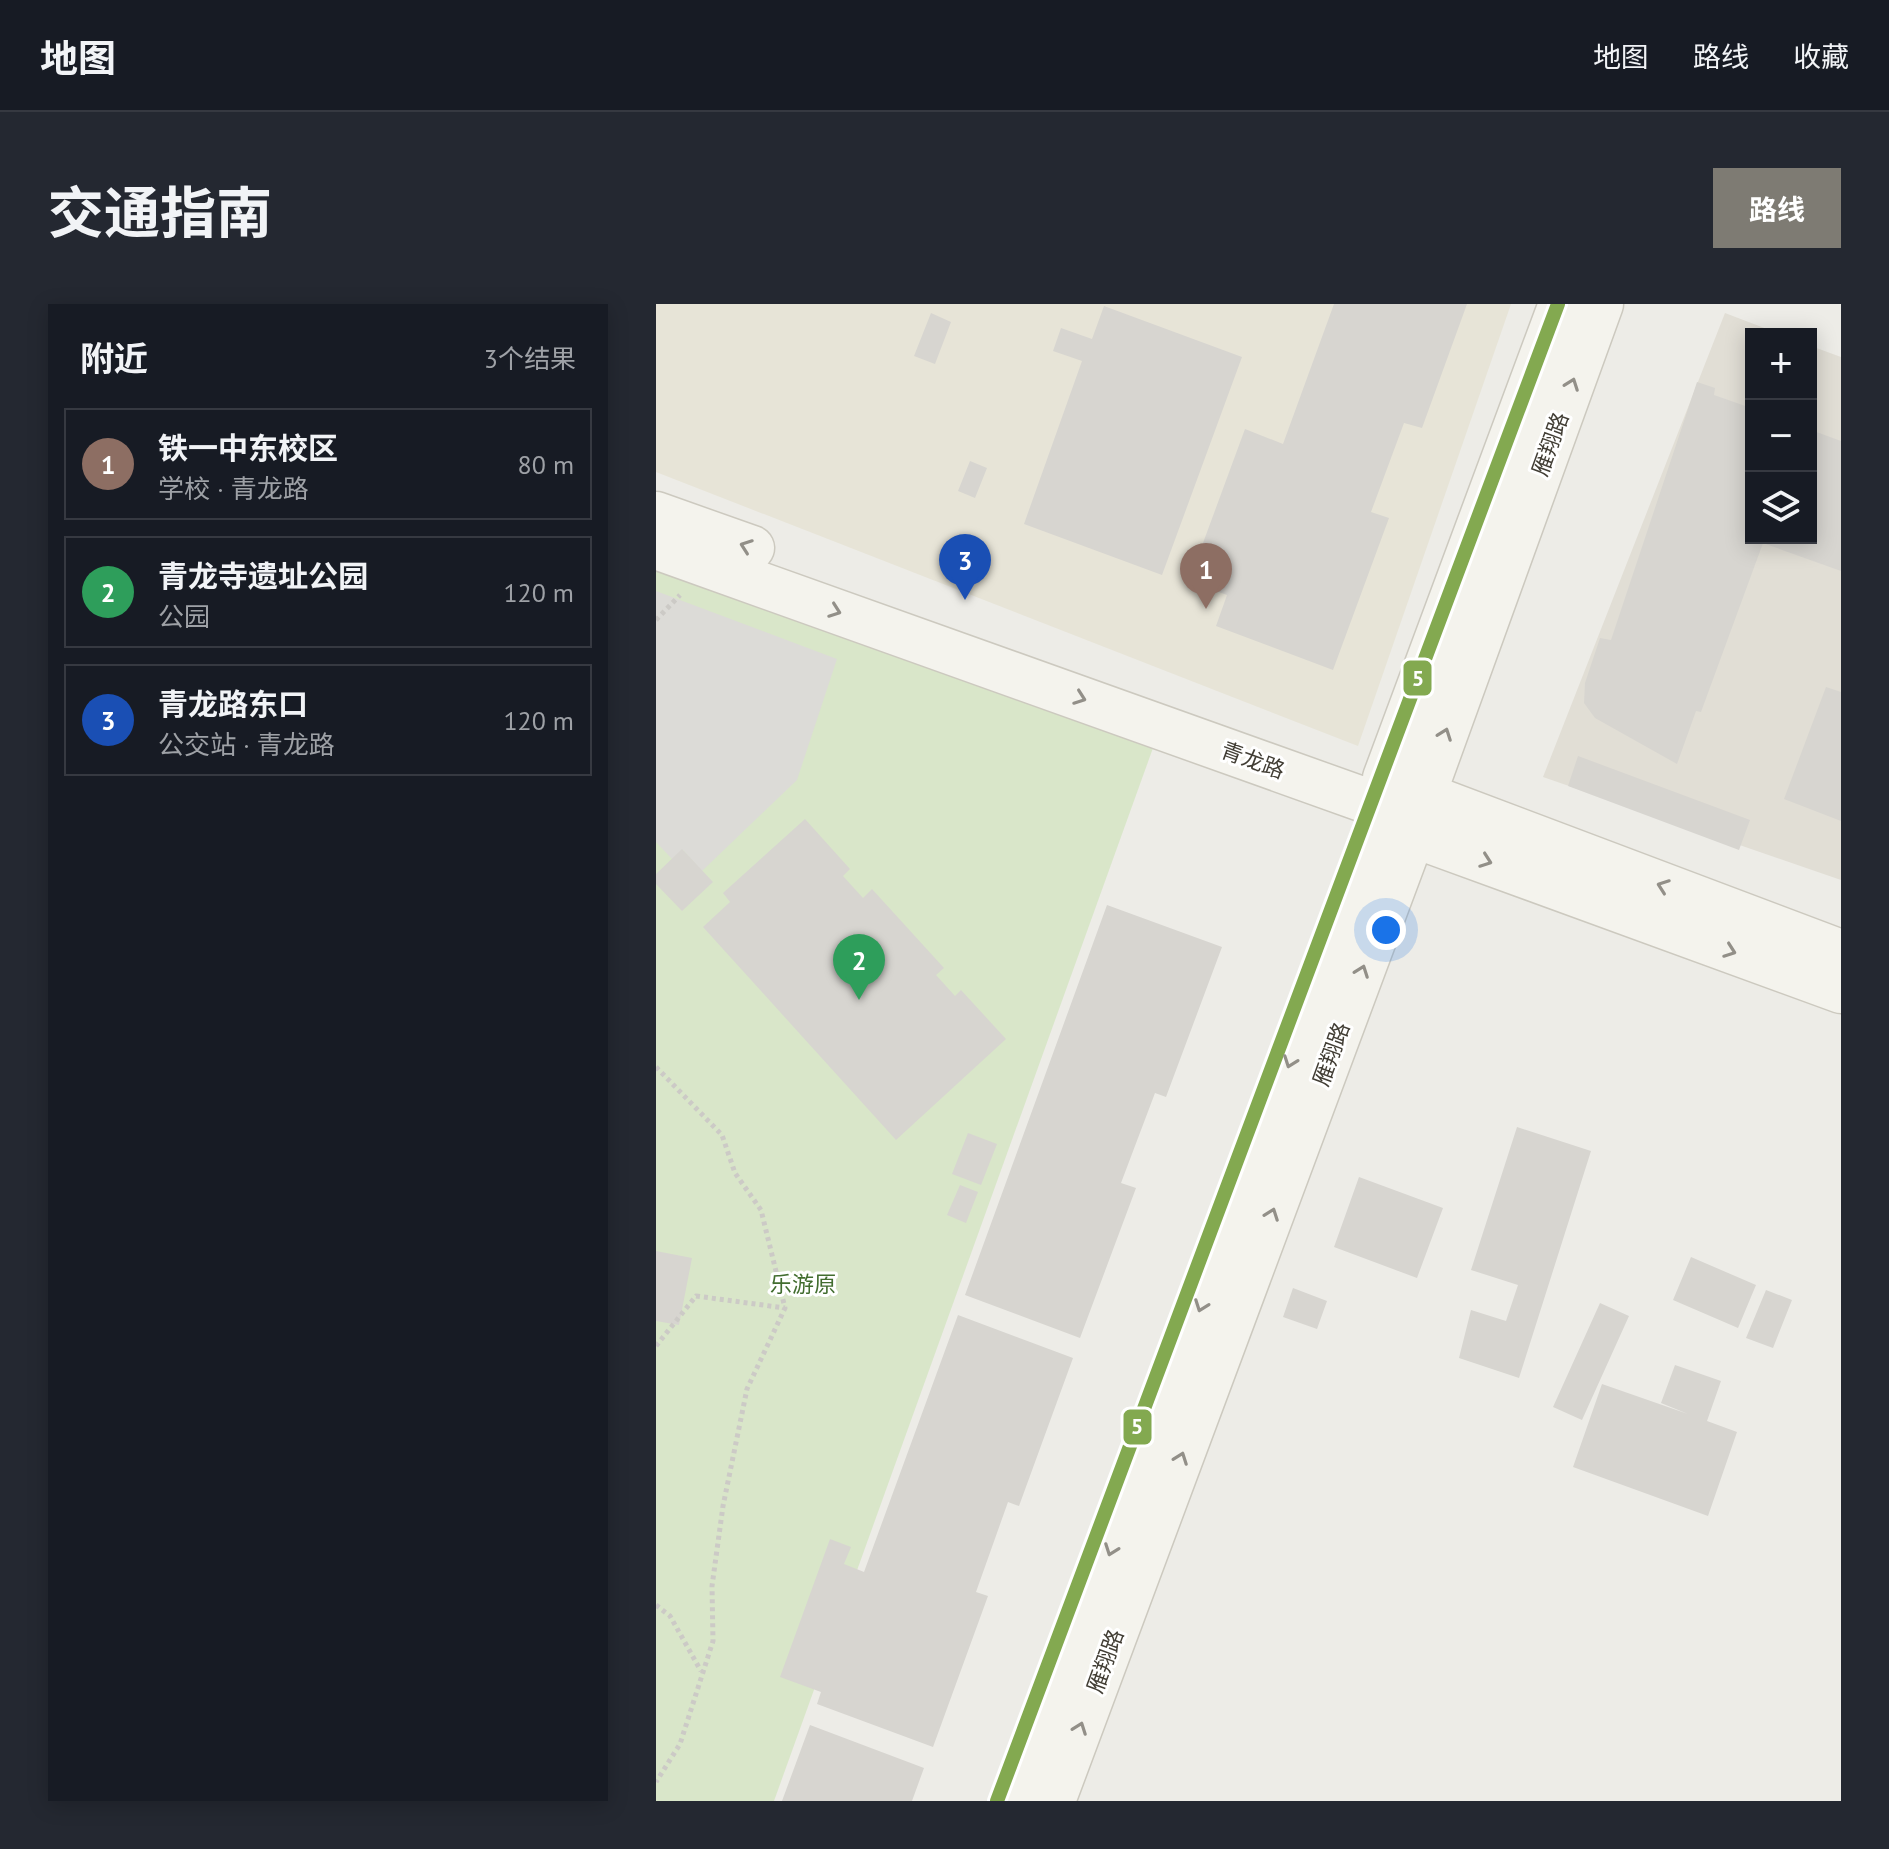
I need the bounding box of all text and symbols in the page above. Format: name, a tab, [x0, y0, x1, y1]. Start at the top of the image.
text: 地图	[40, 33, 116, 82]
text: 地图	[1593, 38, 1649, 75]
text: 路线	[1693, 38, 1749, 75]
text: 收藏	[1793, 38, 1849, 75]
button: 路线	[1713, 168, 1841, 248]
text: 交通指南	[48, 176, 272, 248]
map controls	[1745, 328, 1817, 544]
button: +	[1745, 328, 1817, 400]
text: 附近	[80, 336, 148, 380]
text: 3个结果	[484, 342, 576, 375]
one-way arrow	[1562, 378, 1579, 392]
button: −	[1745, 400, 1817, 472]
street label: 雁翔路	[1526, 408, 1574, 480]
text: 铁一中东校区	[158, 428, 338, 467]
text: 1	[101, 448, 115, 481]
text: 80 m	[518, 448, 574, 481]
text: 学校 · 青龙路	[158, 472, 309, 505]
button: layers	[1745, 472, 1817, 544]
pin: 3	[939, 534, 991, 600]
one-way arrow	[740, 539, 754, 556]
pin: 1	[1180, 543, 1232, 609]
text: 青龙寺遗址公园	[158, 556, 368, 595]
text: 2	[101, 576, 115, 609]
text: 120 m	[503, 576, 574, 609]
text: 公园	[158, 600, 210, 633]
one-way arrow	[827, 601, 841, 617]
line badge: 5	[1402, 659, 1433, 697]
text: 5	[1412, 664, 1424, 692]
text: 青龙路东口	[158, 684, 308, 723]
one-way arrow	[1072, 689, 1086, 705]
text: 3	[101, 704, 115, 737]
text: 120 m	[503, 704, 574, 737]
text: 公交站 · 青龙路	[158, 728, 335, 761]
one-way arrow	[1436, 728, 1452, 742]
street label: 青龙路	[1217, 736, 1289, 784]
one-way arrow	[1478, 852, 1492, 868]
one-way arrow	[1657, 879, 1671, 896]
your location	[1366, 910, 1406, 950]
pin: 2	[833, 934, 885, 1000]
one-way arrow	[1722, 941, 1736, 958]
one-way arrow	[1352, 965, 1369, 979]
street label: 雁翔路	[1307, 1018, 1355, 1090]
one-way arrow	[1283, 1054, 1300, 1068]
one-way arrow	[1262, 1208, 1278, 1222]
park label: 乐游原	[770, 1270, 836, 1298]
one-way arrow	[1194, 1298, 1211, 1312]
line badge: 5	[1122, 1408, 1153, 1446]
text: 5	[1131, 1412, 1143, 1440]
one-way arrow	[1171, 1452, 1188, 1466]
one-way arrow	[1104, 1542, 1121, 1556]
street label: 雁翔路	[1081, 1625, 1129, 1697]
one-way arrow	[1071, 1722, 1087, 1736]

